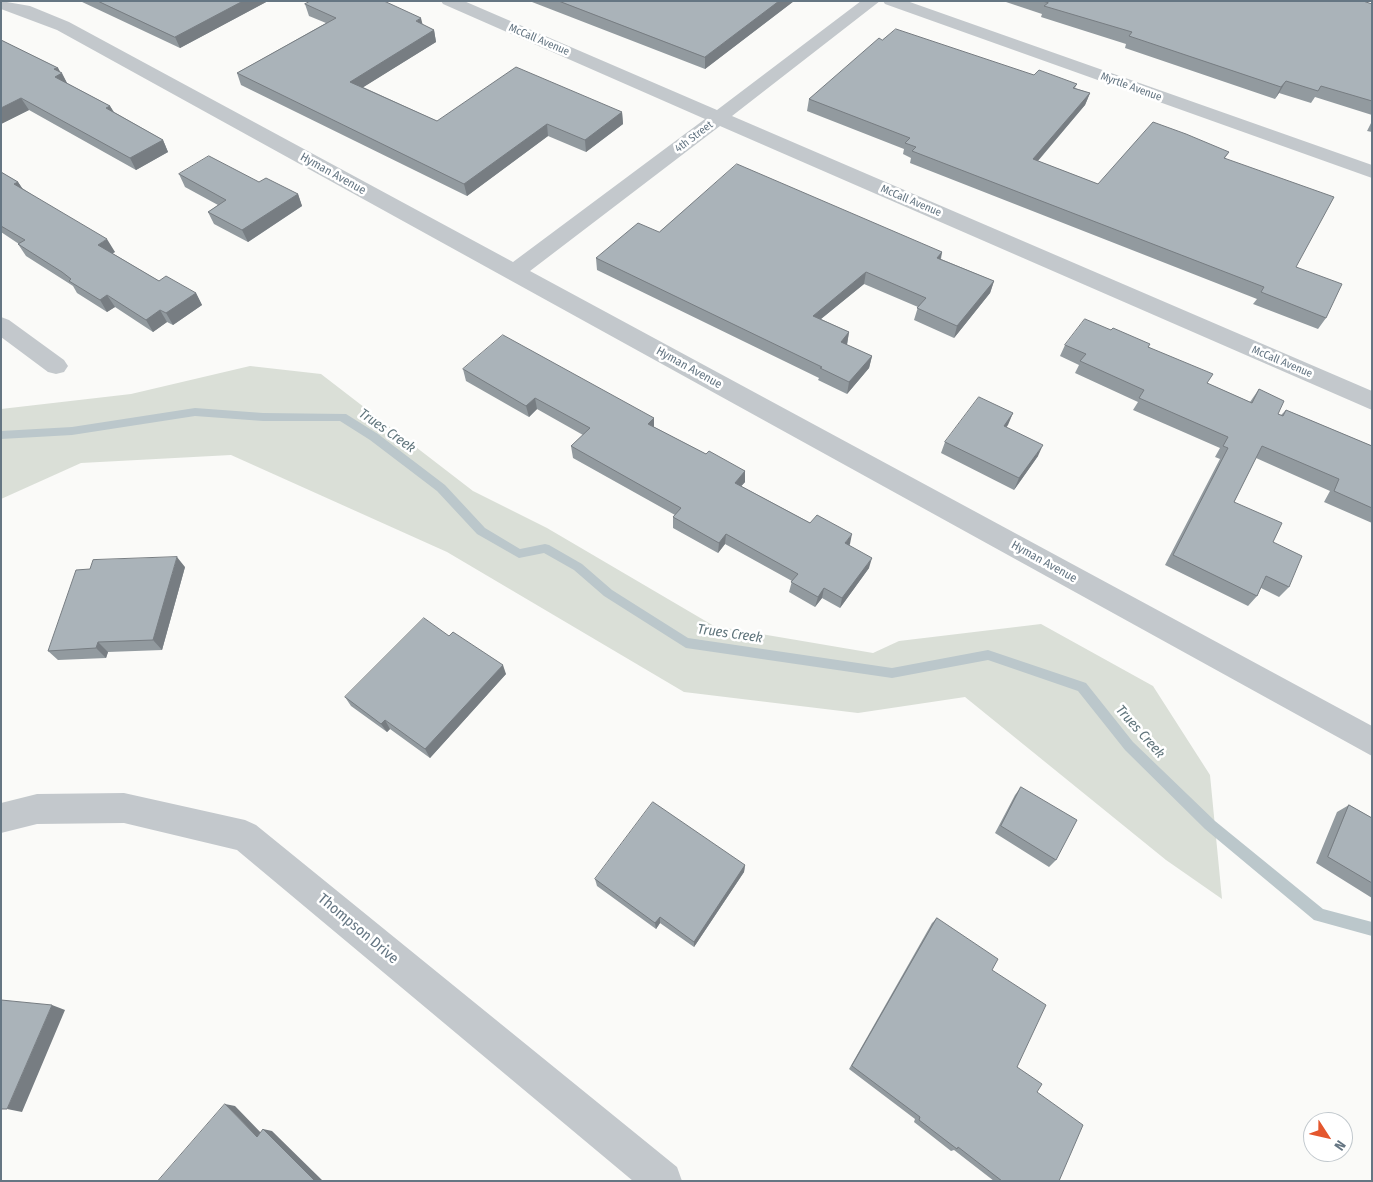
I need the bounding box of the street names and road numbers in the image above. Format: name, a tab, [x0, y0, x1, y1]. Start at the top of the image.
street label: McCall Avenue	[507, 21, 571, 59]
street label: Myrtle Avenue	[1099, 70, 1163, 104]
street label: 4th Street	[672, 118, 716, 156]
street label: Hyman Avenue	[298, 150, 368, 198]
street label: McCall Avenue	[879, 182, 943, 220]
street label: McCall Avenue	[1250, 343, 1314, 381]
street label: Hyman Avenue	[654, 344, 724, 392]
street label: Hyman Avenue	[1009, 538, 1079, 586]
street label: Thompson Drive	[314, 890, 402, 968]

